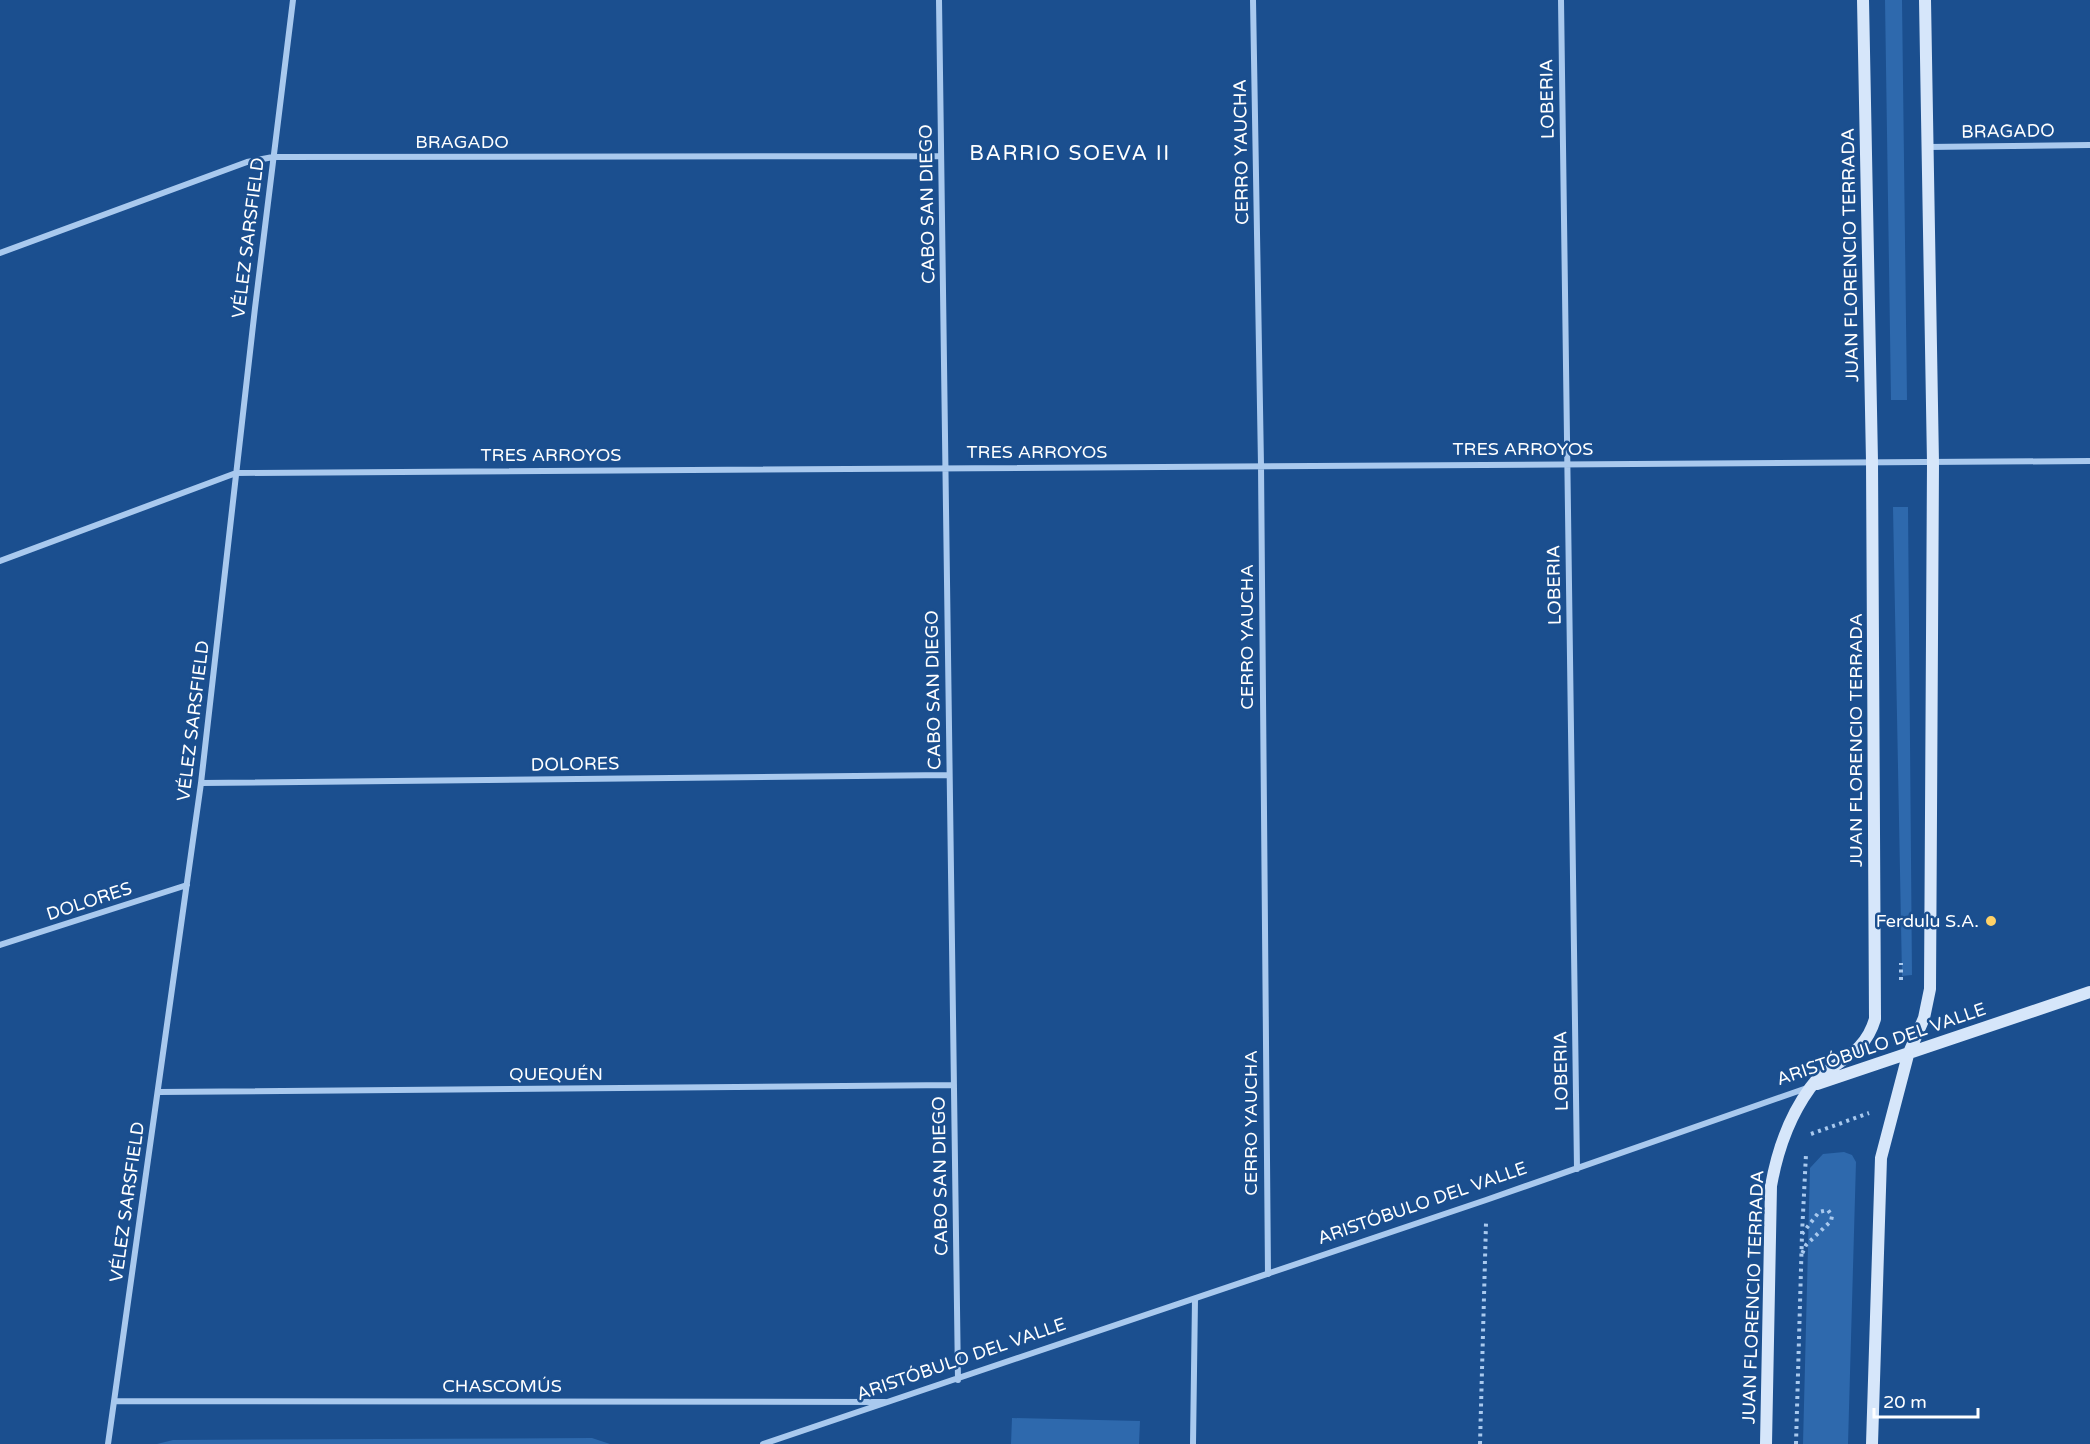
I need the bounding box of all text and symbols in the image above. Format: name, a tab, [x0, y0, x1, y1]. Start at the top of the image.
street label: LOBERIA	[1535, 59, 1559, 139]
street label: CERRO YAUCHA	[1229, 79, 1253, 225]
street label: BRAGADO	[1961, 119, 2055, 143]
street label: CABO SAN DIEGO	[915, 124, 939, 284]
street label: JUAN FLORENCIO TERRADA	[1837, 128, 1863, 382]
street label: BRAGADO	[415, 131, 509, 153]
district label: BARRIO SOEVA II	[969, 141, 1171, 166]
street label: VÉLEZ SARSFIELD	[227, 156, 269, 320]
street label: TRES ARROYOS	[1453, 438, 1593, 460]
street label: TRES ARROYOS	[967, 441, 1107, 463]
street label: TRES ARROYOS	[481, 444, 621, 466]
street label: LOBERIA	[1542, 545, 1566, 625]
street label: CERRO YAUCHA	[1236, 564, 1258, 710]
street label: CABO SAN DIEGO	[921, 610, 945, 770]
street label: JUAN FLORENCIO TERRADA	[1845, 613, 1867, 867]
street label: VÉLEZ SARSFIELD	[172, 639, 214, 803]
street label: DOLORES	[531, 752, 619, 776]
street label: DOLORES	[44, 877, 134, 925]
place label: Ferdulu S.A.	[1876, 910, 1979, 932]
marker: Ferdulu S.A.	[1984, 914, 1998, 928]
street label: ARISTÓBULO DEL VALLE	[1773, 998, 1989, 1090]
street label: LOBERIA	[1549, 1031, 1573, 1111]
street label: CERRO YAUCHA	[1240, 1050, 1262, 1196]
street label: QUEQUÉN	[509, 1063, 603, 1085]
street label: CABO SAN DIEGO	[928, 1096, 952, 1256]
street label: VÉLEZ SARSFIELD	[105, 1120, 149, 1284]
street label: ARISTÓBULO DEL VALLE	[1314, 1157, 1530, 1249]
street label: JUAN FLORENCIO TERRADA	[1738, 1170, 1768, 1424]
street label: ARISTÓBULO DEL VALLE	[853, 1313, 1069, 1405]
street label: CHASCOMÚS	[442, 1375, 562, 1397]
scale bar	[1874, 1381, 1978, 1419]
text: 20 m	[1883, 1391, 1927, 1413]

